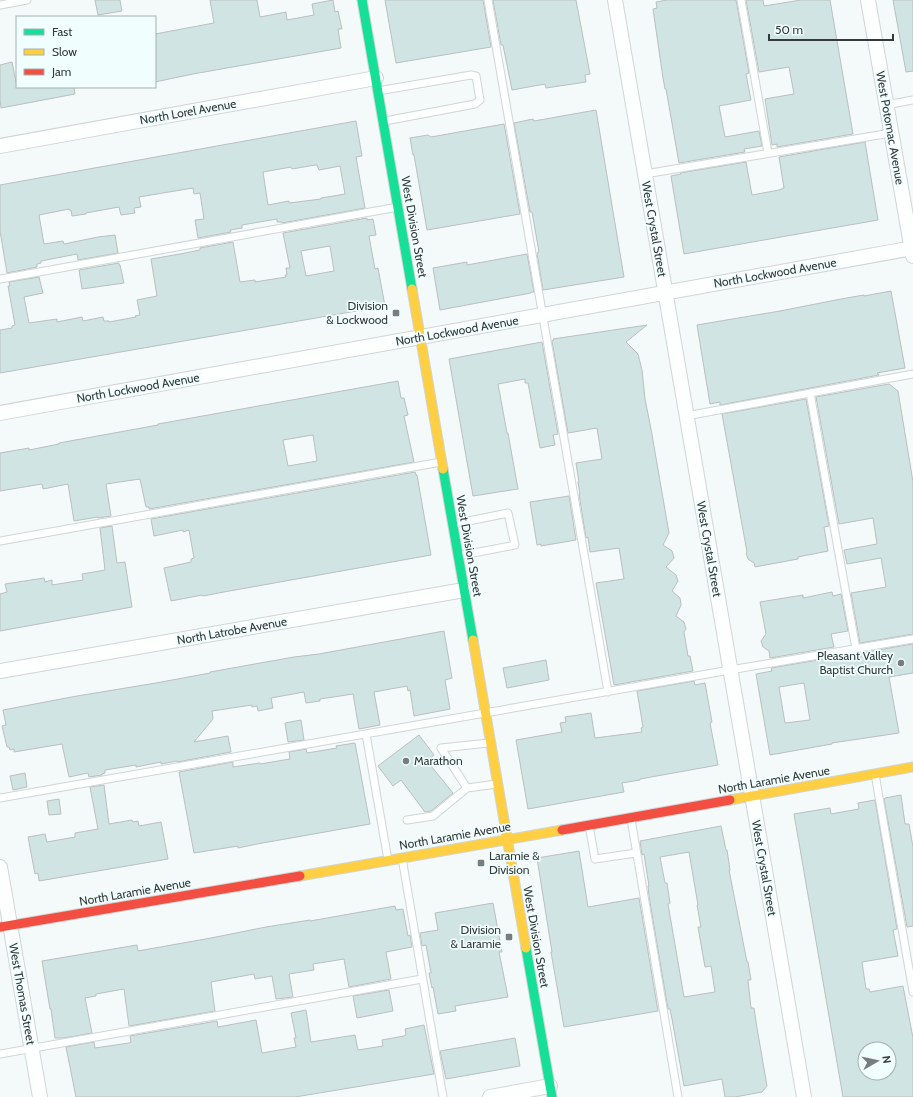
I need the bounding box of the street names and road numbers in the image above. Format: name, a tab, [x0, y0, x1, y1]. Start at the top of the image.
street label: West Potomac Avenue	[873, 70, 908, 186]
street label: North Lorel Avenue	[138, 96, 237, 127]
street label: West Division Street	[398, 175, 431, 279]
street label: West Crystal Street	[639, 180, 670, 278]
street label: North Lockwood Avenue	[712, 254, 838, 291]
street label: North Lockwood Avenue	[394, 312, 520, 349]
street label: North Lockwood Avenue	[75, 369, 201, 406]
street label: West Division Street	[453, 494, 486, 598]
street label: West Crystal Street	[694, 500, 725, 598]
street label: North Latrobe Avenue	[176, 613, 288, 648]
street label: North Laramie Avenue	[717, 762, 831, 797]
street label: North Laramie Avenue	[398, 818, 512, 853]
street label: West Crystal Street	[749, 819, 780, 917]
street label: North Laramie Avenue	[78, 874, 192, 909]
street label: West Division Street	[520, 885, 553, 989]
street label: West Thomas Street	[6, 942, 39, 1046]

